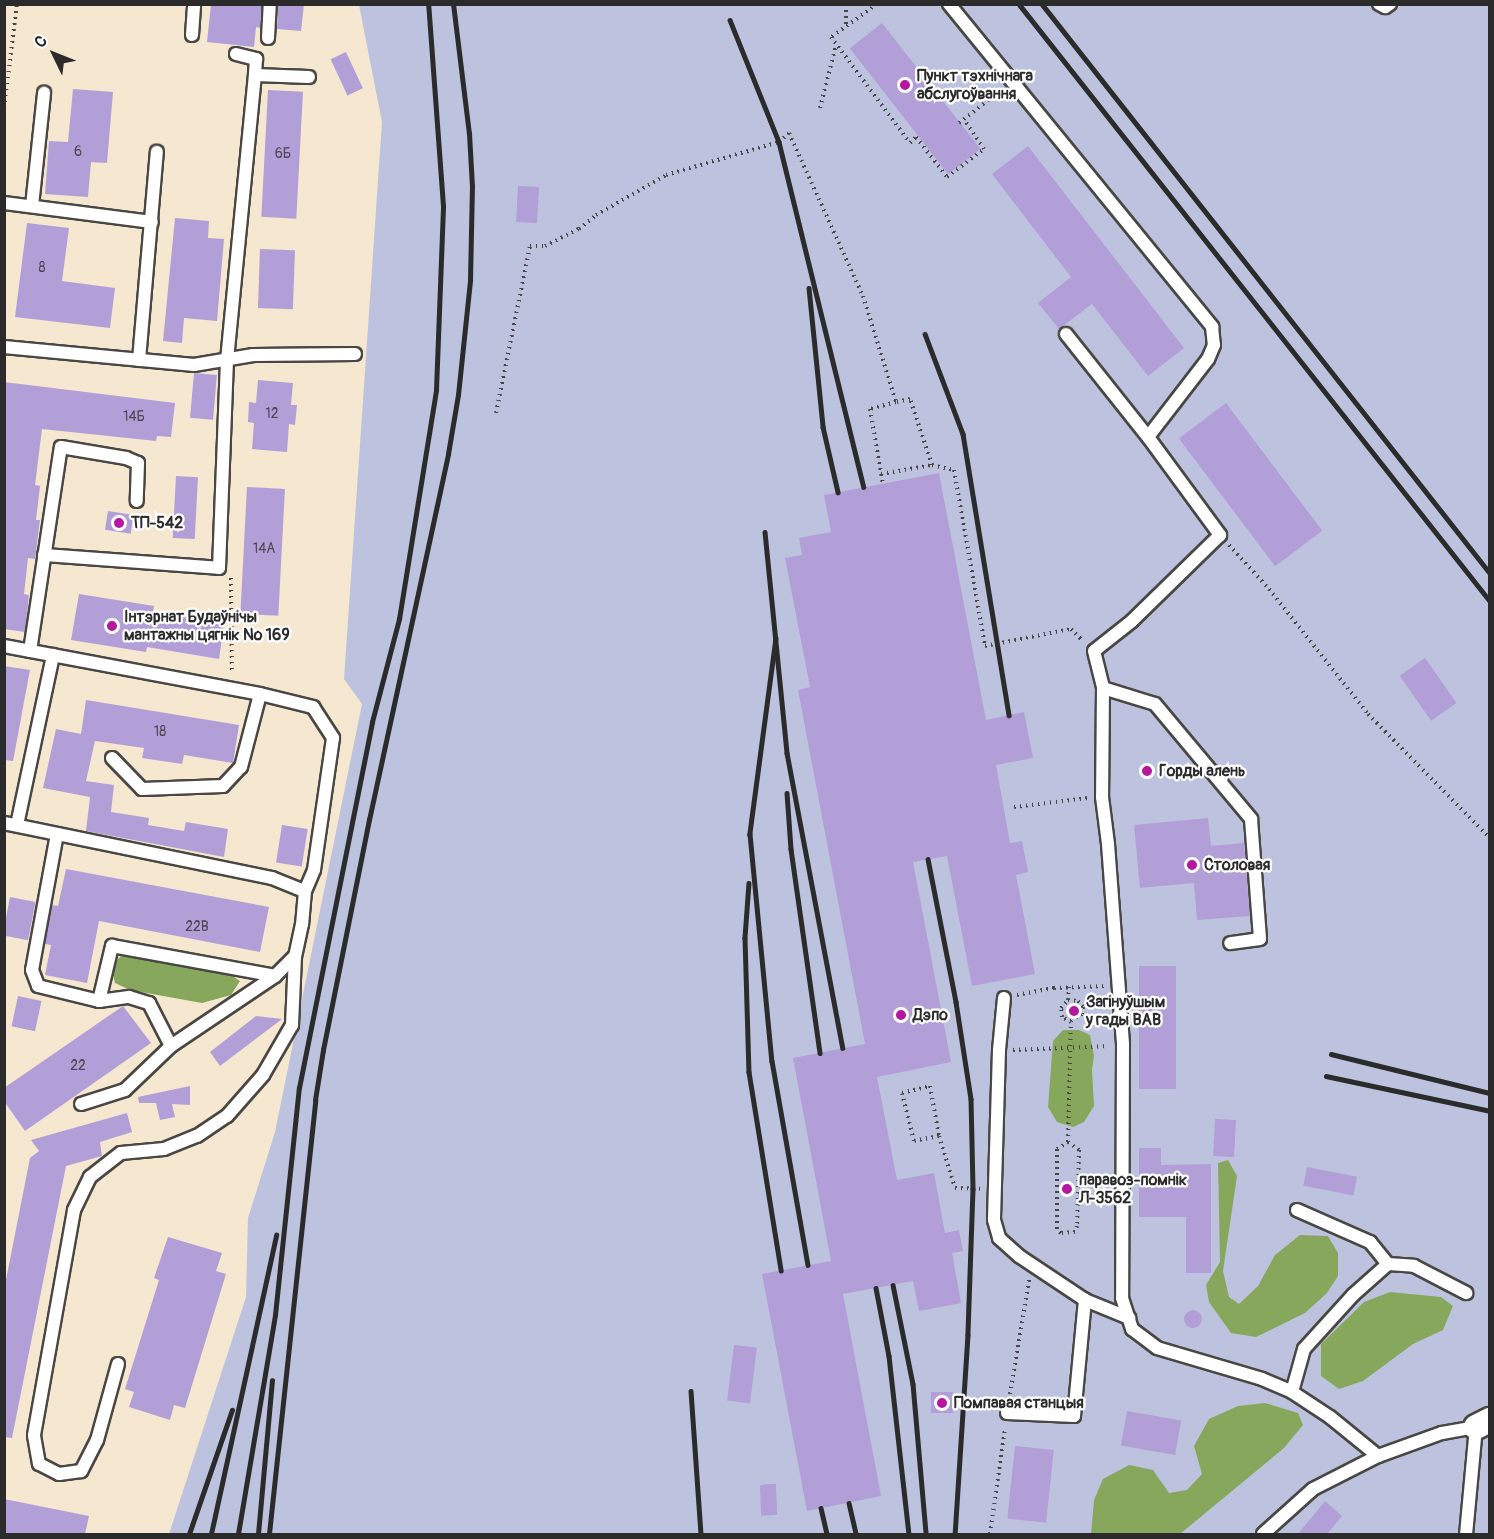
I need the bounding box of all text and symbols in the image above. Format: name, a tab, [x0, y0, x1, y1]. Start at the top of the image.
north arrow	[24, 24, 84, 84]
text: С	[30, 31, 52, 52]
place label: Пункт тэхнічнага абслугоўвання	[917, 66, 1033, 104]
marker: Пункт тэхнічнага абслугоўвання	[898, 78, 912, 92]
house number: 6	[74, 144, 82, 160]
house number: 6Б	[275, 146, 291, 162]
house number: 8	[38, 260, 46, 276]
house number: 12	[265, 406, 279, 422]
house number: 14Б	[123, 409, 145, 425]
place label: ТП-542	[131, 513, 183, 533]
marker: ТП-542	[112, 516, 126, 530]
house number: 14А	[253, 541, 275, 557]
place label: Інтэрнат Будаўнічы мантажны цягнік № 169	[124, 607, 290, 645]
marker: Інтэрнат Будаўнічы мантажны цягнік № 169	[105, 619, 119, 633]
house number: 18	[154, 724, 166, 740]
place label: Горды алень	[1159, 761, 1245, 781]
marker: Горды алень	[1140, 764, 1154, 778]
place label: Столовая	[1204, 855, 1270, 875]
marker: Столовая	[1185, 858, 1199, 872]
house number: 22В	[185, 919, 209, 935]
place label: Загінуўшым у гады ВАВ	[1086, 992, 1165, 1030]
marker: Загінуўшым у гады ВАВ	[1067, 1004, 1081, 1018]
place label: Дэпо	[913, 1005, 948, 1025]
marker: Дэпо	[894, 1008, 908, 1022]
house number: 22	[70, 1058, 86, 1074]
place label: паравоз-помнік Л-3562	[1079, 1170, 1187, 1208]
marker: паравоз-помнік Л-3562	[1060, 1182, 1074, 1196]
place label: Помпавая станцыя	[954, 1393, 1084, 1413]
marker: Помпавая станцыя	[935, 1396, 949, 1410]

